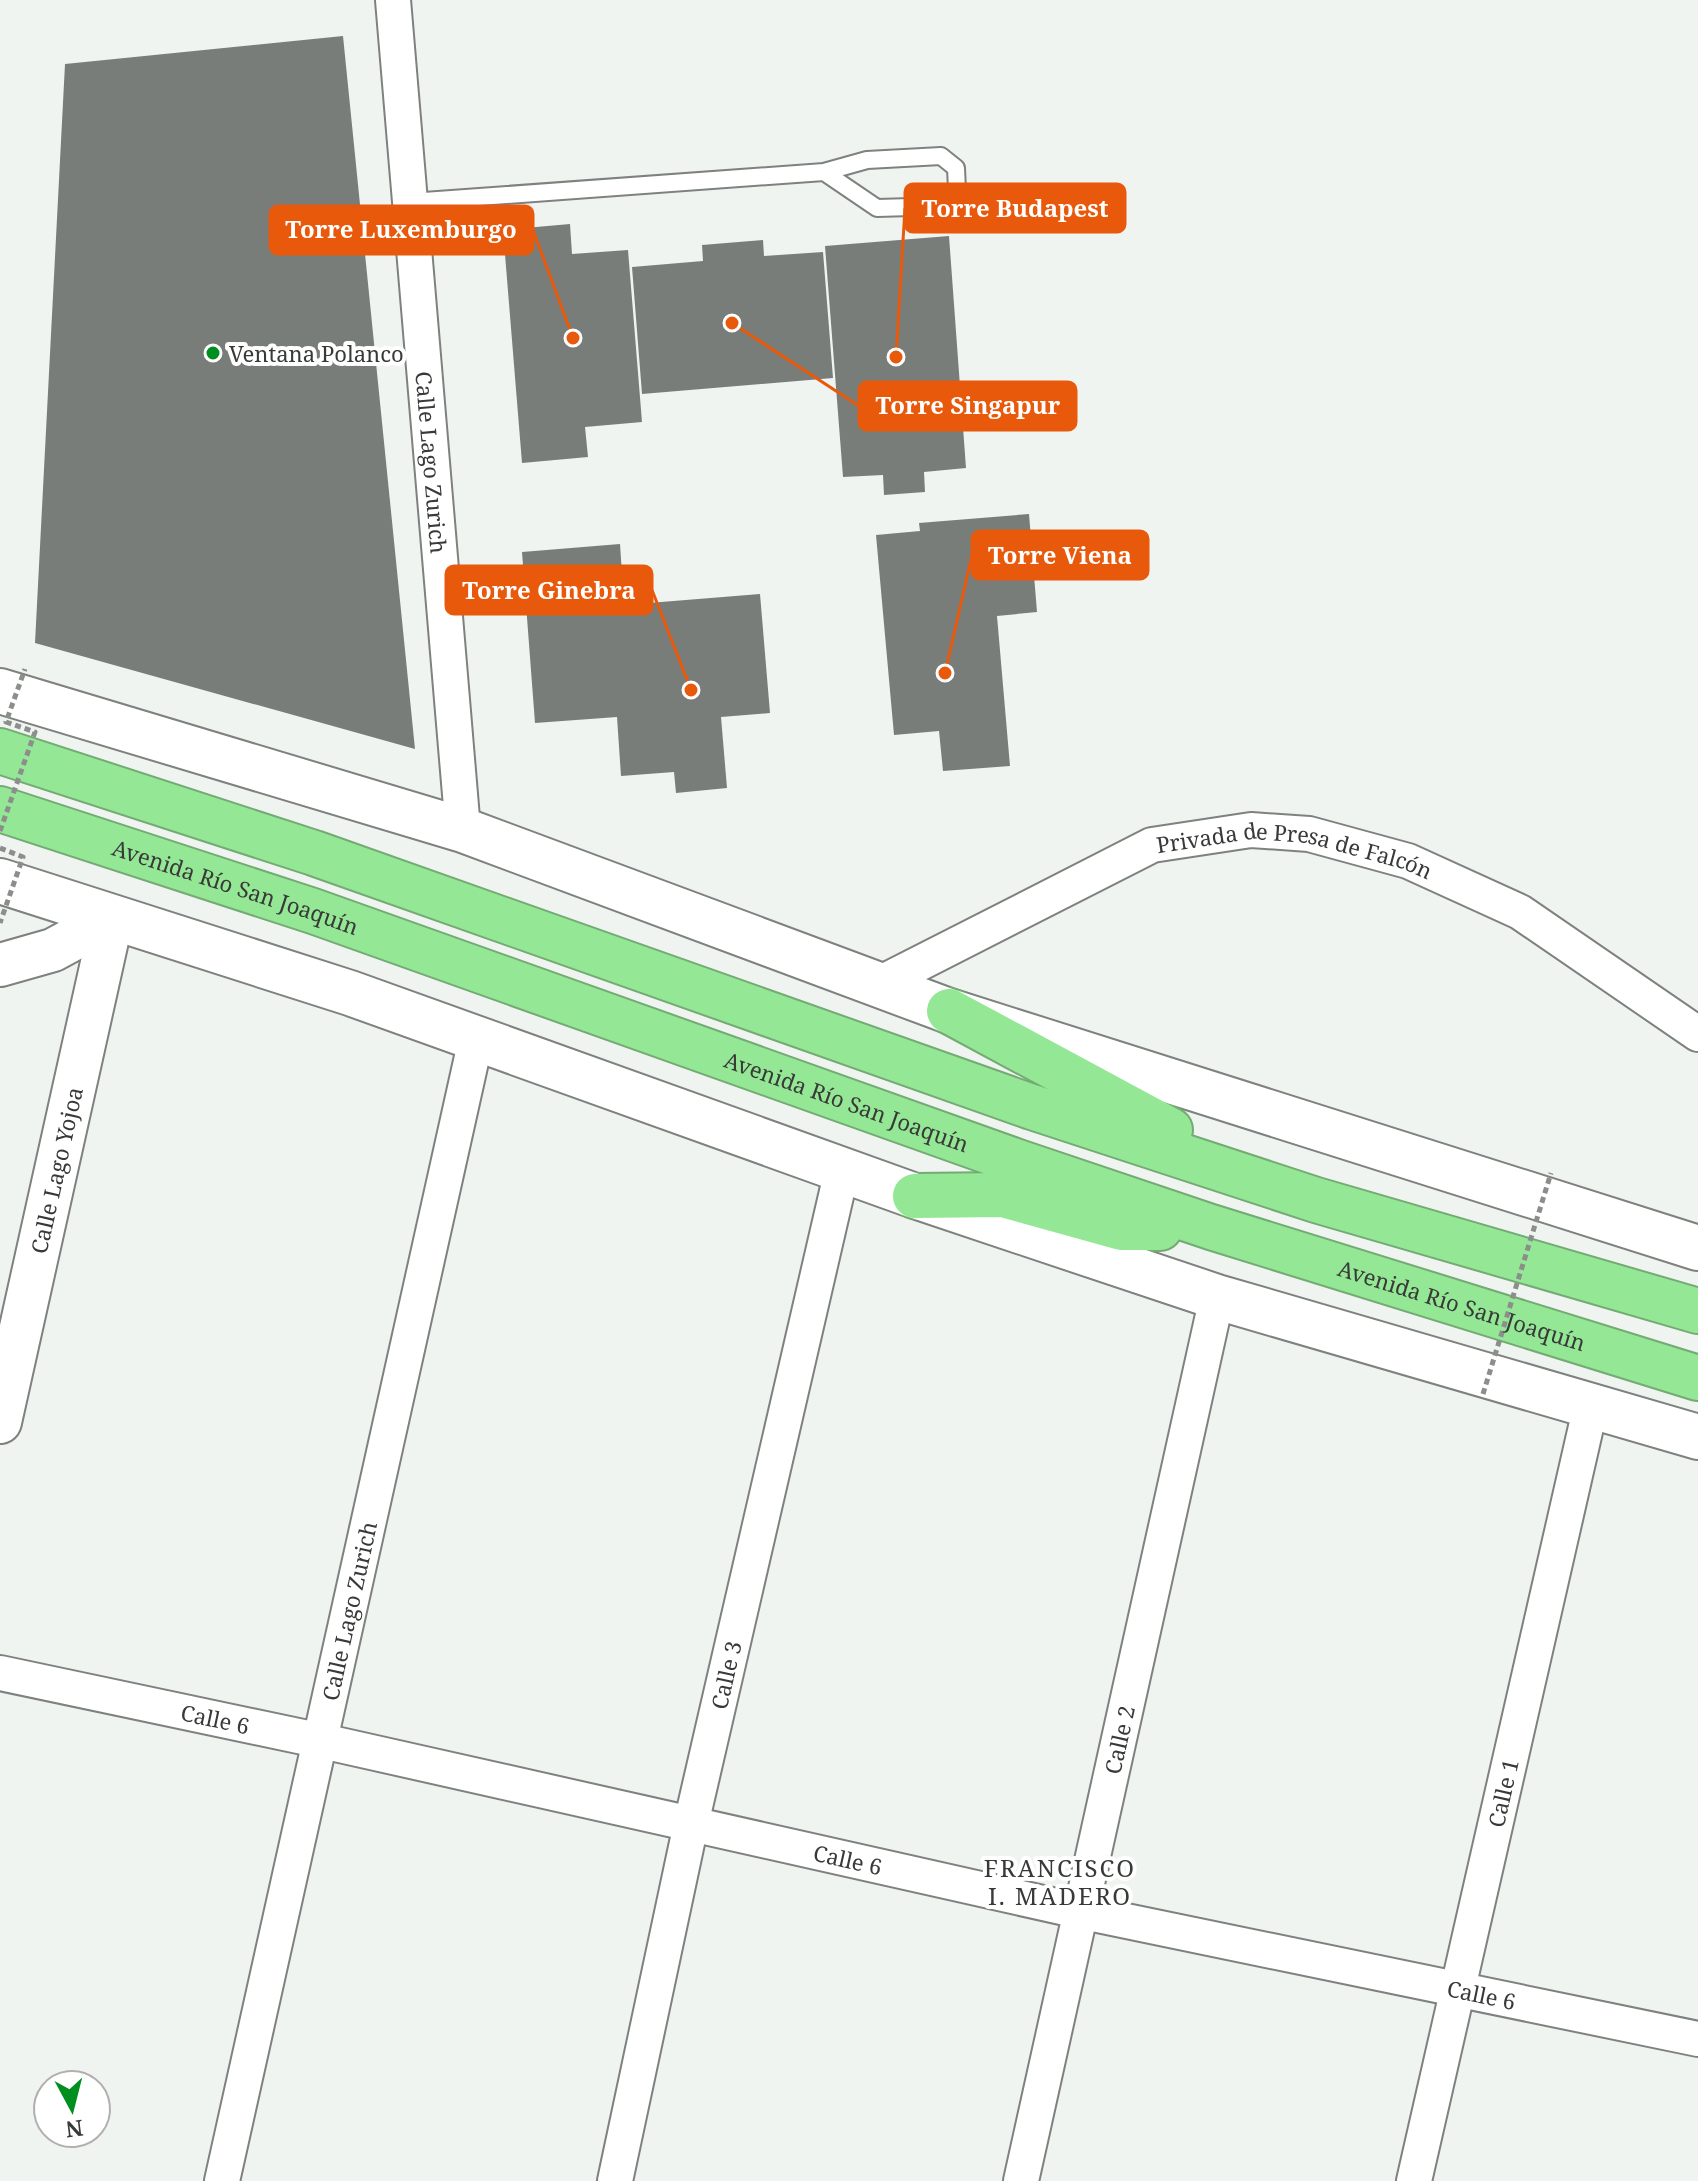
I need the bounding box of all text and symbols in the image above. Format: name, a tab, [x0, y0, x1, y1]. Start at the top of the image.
callout: Torre Budapest	[905, 184, 1125, 232]
text: Torre Budapest	[921, 191, 1109, 224]
callout: Torre Luxemburgo	[270, 206, 533, 254]
text: Torre Luxemburgo	[285, 212, 517, 245]
place label: Ventana Polanco	[229, 338, 404, 368]
marker: Ventana Polanco	[204, 344, 222, 362]
street label: Calle Lago Zurich	[409, 370, 455, 555]
callout: Torre Singapur	[859, 382, 1076, 430]
text: Torre Singapur	[876, 388, 1061, 421]
callout: Torre Viena	[972, 531, 1148, 579]
text: Torre Viena	[988, 538, 1132, 571]
callout: Torre Ginebra	[446, 566, 652, 614]
text: Torre Ginebra	[462, 573, 636, 606]
street label: Privada de Presa de Falcón	[1154, 814, 1438, 885]
street label: Avenida Río San Joaquín	[109, 832, 363, 941]
street label: Avenida Río San Joaquín	[721, 1044, 973, 1158]
street label: Calle Lago Yojoa	[23, 1084, 89, 1256]
street label: Avenida Río San Joaquín	[1335, 1252, 1589, 1357]
street label: Calle Lago Zurich	[314, 1518, 383, 1703]
street label: Calle 3	[703, 1638, 748, 1712]
street label: Calle 6	[178, 1697, 252, 1740]
street label: Calle 2	[1097, 1703, 1141, 1777]
street label: Calle 1	[1480, 1756, 1525, 1830]
street label: Calle 6	[811, 1837, 885, 1881]
district label: FRANCISCO I. MADERO	[984, 1851, 1136, 1912]
street label: Calle 6	[1445, 1973, 1519, 2016]
north arrow	[32, 2069, 112, 2149]
text: N	[64, 2114, 85, 2146]

